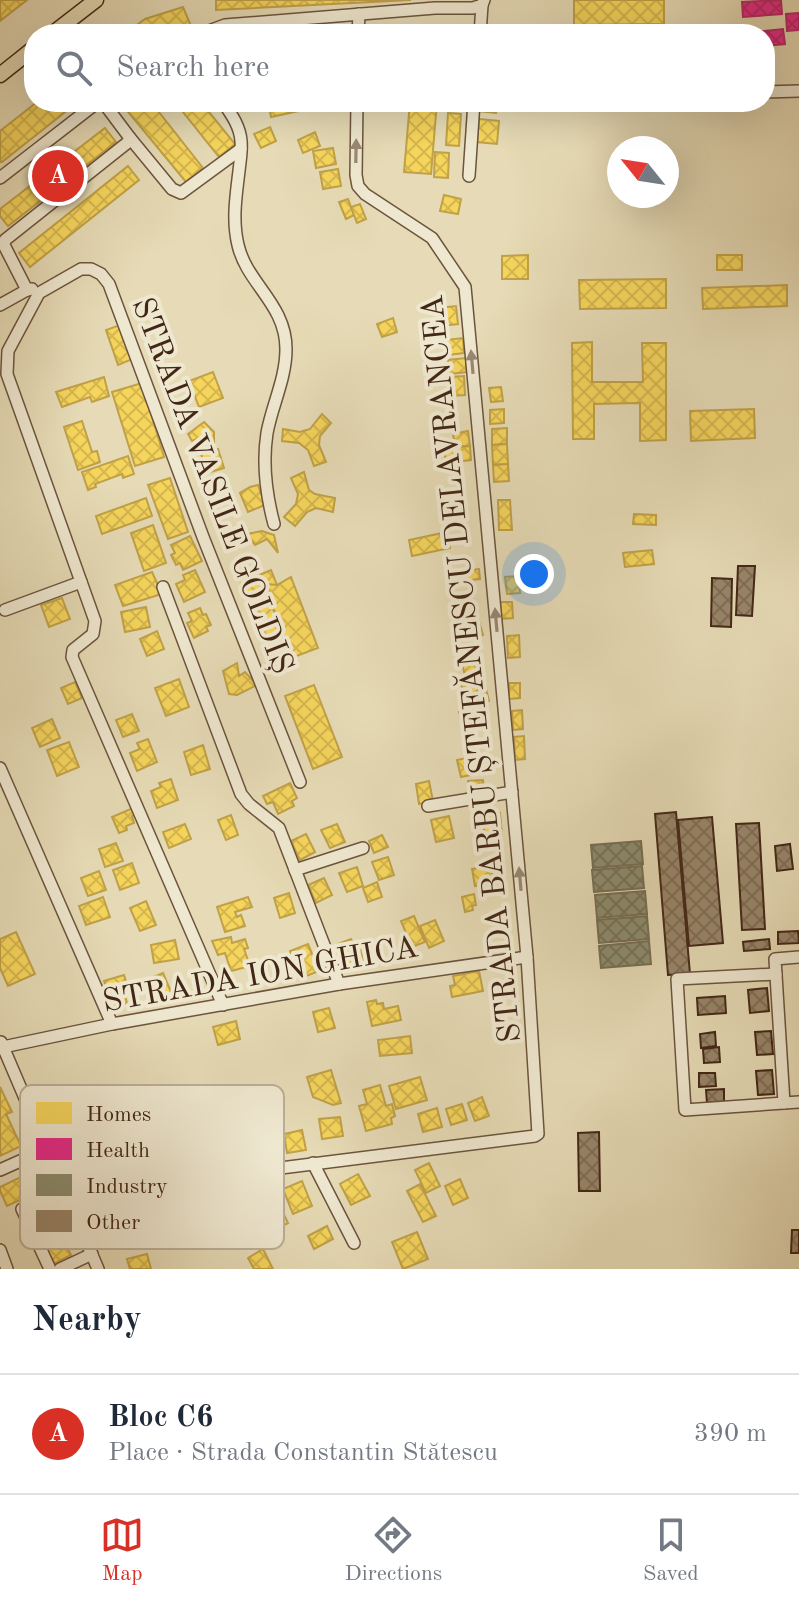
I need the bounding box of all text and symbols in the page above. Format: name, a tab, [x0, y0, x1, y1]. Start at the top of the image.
search box	[24, 24, 775, 112]
icon: search	[52, 46, 96, 90]
text: Search here	[116, 53, 270, 83]
north arrow	[607, 136, 679, 208]
one-way arrow	[350, 138, 363, 163]
pin: A	[32, 146, 84, 206]
street label: STRADA BARBU ȘTEFĂNESCU DELAVRANCEA	[412, 293, 528, 1045]
street label: STRADA VASILE GOLDIȘ	[125, 294, 298, 679]
one-way arrow	[465, 349, 478, 374]
your location	[514, 554, 554, 594]
one-way arrow	[489, 608, 502, 633]
one-way arrow	[514, 866, 527, 891]
street label: STRADA ION GHICA	[100, 932, 421, 1020]
legend	[20, 1085, 284, 1249]
text: Homes	[86, 1104, 151, 1126]
text: Health	[86, 1140, 150, 1162]
text: Industry	[86, 1176, 168, 1198]
text: Other	[86, 1212, 140, 1234]
text: Nearby	[32, 1304, 142, 1338]
text: Bloc C6	[108, 1403, 213, 1433]
text: A	[48, 1421, 68, 1447]
text: 390 m	[694, 1421, 767, 1447]
text: Place · Strada Constantin Stătescu	[108, 1440, 498, 1466]
tab: Map	[100, 1513, 144, 1588]
tab: Directions	[345, 1513, 442, 1588]
tab: Saved	[643, 1513, 699, 1588]

